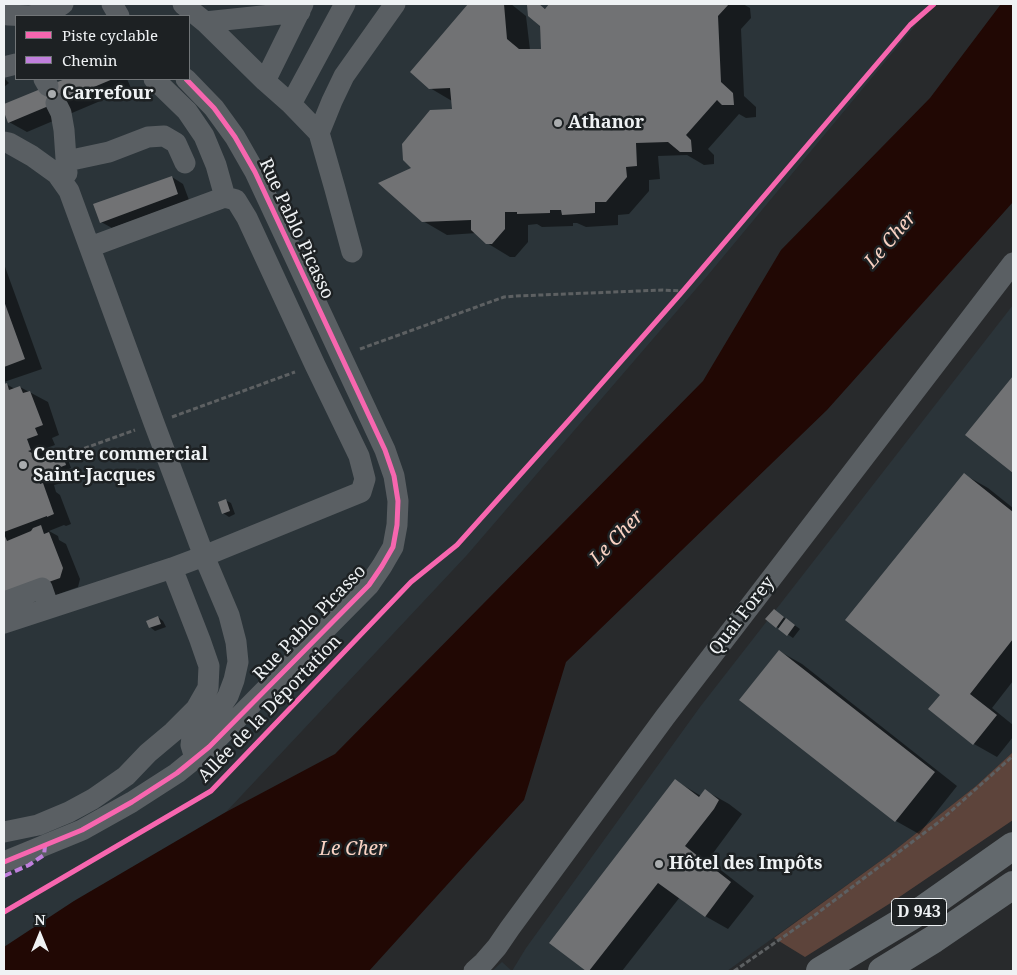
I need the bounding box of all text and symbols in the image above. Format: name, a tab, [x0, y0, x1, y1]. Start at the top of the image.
legend	[15, 15, 190, 80]
text: Piste cyclable	[62, 25, 158, 45]
text: Chemin	[62, 50, 117, 70]
place label: Carrefour	[62, 83, 154, 105]
marker: Carrefour	[46, 88, 58, 100]
place label: Athanor	[568, 112, 644, 134]
marker: Athanor	[552, 117, 564, 129]
street label: Rue Pablo Picasso	[254, 155, 338, 303]
water label: Le Cher	[860, 207, 922, 273]
place label: Centre commercial Saint-Jacques	[33, 444, 208, 486]
marker: Centre commercial Saint-Jacques	[17, 459, 29, 471]
water label: Le Cher	[585, 506, 649, 570]
street label: Rue Pablo Picasso	[249, 561, 371, 685]
street label: Quai Forey	[705, 572, 779, 660]
street label: Allée de la Déportation	[194, 631, 346, 787]
water label: Le Cher	[319, 839, 387, 861]
place label: Hôtel des Impôts	[669, 853, 822, 875]
marker: Hôtel des Impôts	[653, 858, 665, 870]
road number: D 943	[892, 899, 946, 926]
north arrow	[15, 910, 65, 960]
text: N	[34, 910, 46, 929]

